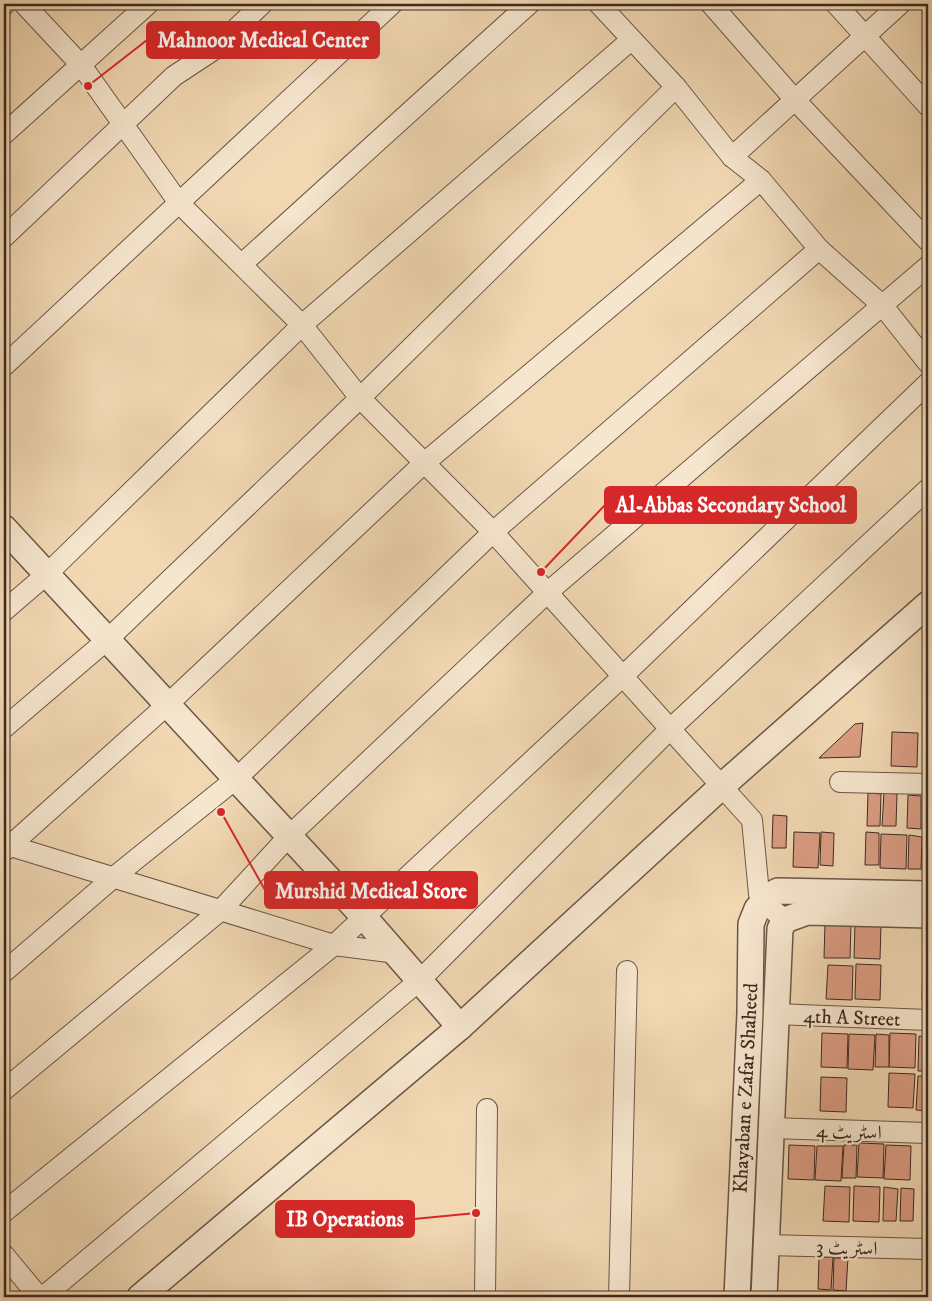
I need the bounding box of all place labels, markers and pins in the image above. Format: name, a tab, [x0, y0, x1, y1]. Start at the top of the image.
callout: Mahnoor Medical Center	[147, 22, 379, 58]
callout: Al-Abbas Secondary School	[605, 487, 856, 523]
callout: Murshid Medical Store	[265, 872, 477, 908]
callout: IB Operations	[276, 1201, 414, 1237]

